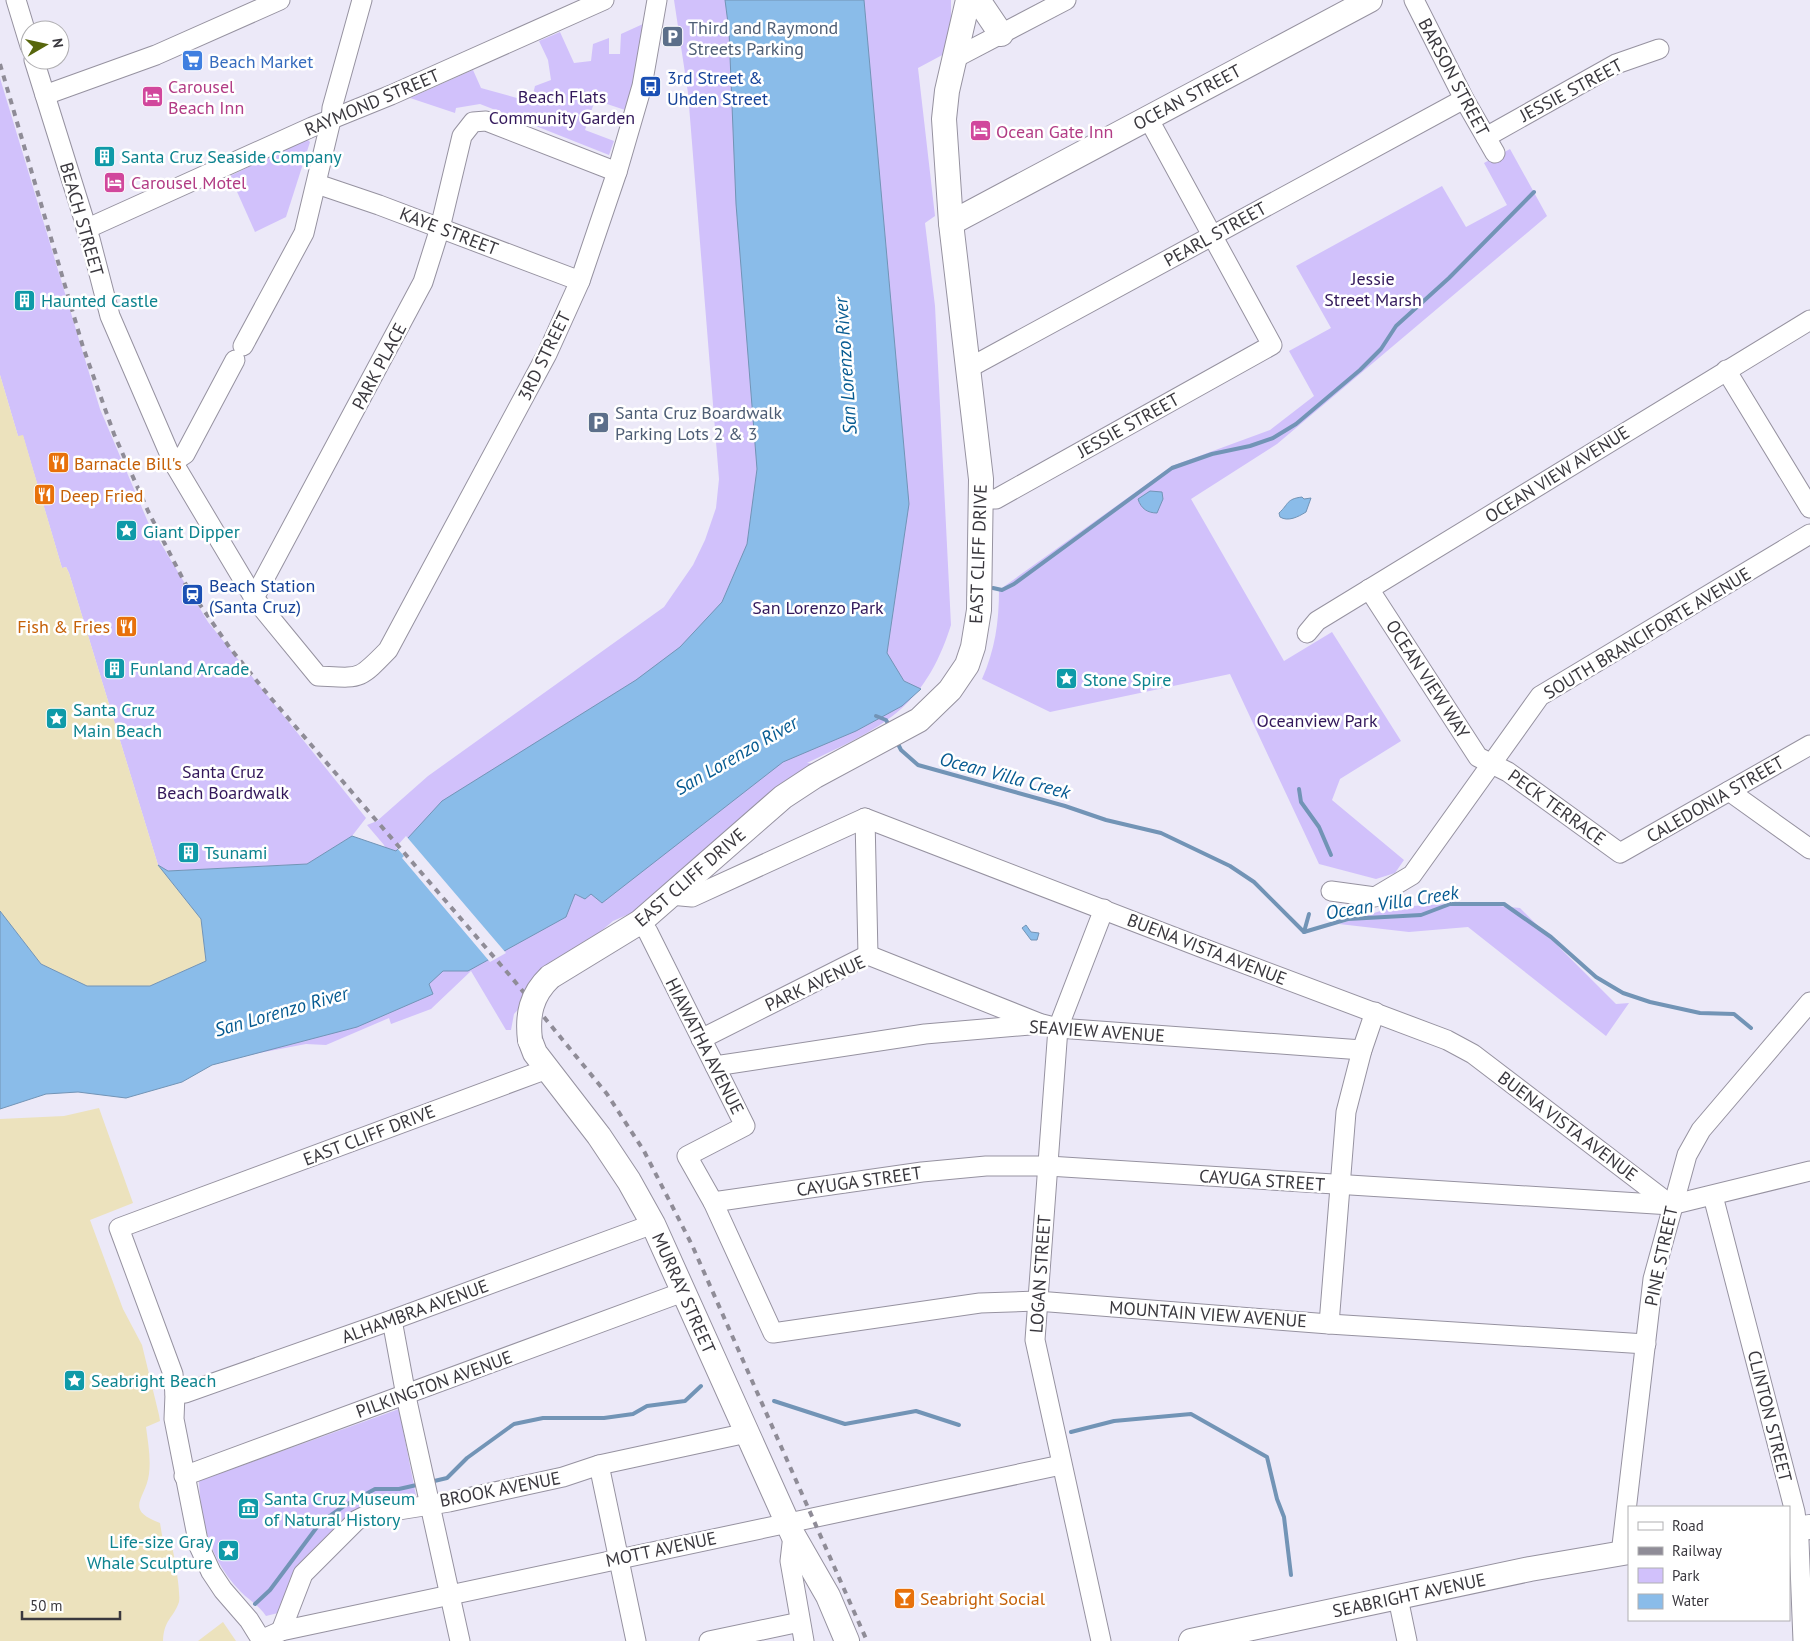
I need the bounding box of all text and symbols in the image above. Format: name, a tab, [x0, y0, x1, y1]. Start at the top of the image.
street label: BARSON STREET	[1413, 14, 1495, 140]
place label: Third and Raymond Streets Parking	[688, 16, 838, 60]
north arrow	[20, 20, 70, 70]
parking icon: Third and Raymond Streets Parking	[660, 25, 684, 49]
text: N	[48, 37, 67, 49]
supermarket icon: Beach Market	[181, 49, 205, 73]
place label: Beach Market	[209, 50, 313, 73]
street label: JESSIE STREET	[1515, 53, 1626, 127]
street label: OCEAN STREET	[1129, 59, 1245, 135]
street label: RAYMOND STREET	[301, 63, 443, 141]
place label: 3rd Street & Uhden Street	[667, 66, 768, 110]
place label: Carousel Beach Inn	[168, 75, 244, 119]
bus stop icon: 3rd Street & Uhden Street	[639, 75, 663, 99]
hotel icon: Carousel Beach Inn	[140, 84, 164, 108]
park label: Beach Flats Community Garden	[489, 85, 635, 129]
hotel icon: Ocean Gate Inn	[968, 119, 992, 143]
place label: Ocean Gate Inn	[996, 120, 1113, 143]
building icon: Santa Cruz Seaside Company	[93, 144, 117, 168]
place label: Santa Cruz Seaside Company	[121, 145, 342, 168]
street label: BEACH STREET	[55, 160, 109, 278]
hotel icon: Carousel Motel	[103, 170, 127, 194]
place label: Carousel Motel	[131, 171, 247, 194]
street label: PEARL STREET	[1160, 196, 1270, 272]
street label: KAYE STREET	[396, 202, 502, 260]
park label: Jessie Street Marsh	[1324, 267, 1422, 311]
building icon: Haunted Castle	[13, 288, 37, 312]
place label: Haunted Castle	[41, 289, 158, 312]
water label: San Lorenzo River	[828, 295, 862, 436]
street label: 3RD STREET	[512, 308, 576, 404]
street label: PARK PLACE	[347, 319, 411, 413]
street label: JESSIE STREET	[1072, 387, 1183, 463]
place label: Santa Cruz Boardwalk Parking Lots 2 & 3	[615, 401, 783, 445]
parking icon: Santa Cruz Boardwalk Parking Lots 2 & 3	[587, 410, 611, 434]
street label: OCEAN VIEW AVENUE	[1481, 420, 1633, 528]
restaurant icon: Barnacle Bill's	[46, 451, 70, 475]
place label: Barnacle Bill's	[74, 452, 182, 475]
restaurant icon: Deep Fried	[32, 483, 56, 507]
place label: Deep Fried	[60, 484, 143, 507]
street label: EAST CLIFF DRIVE	[964, 484, 992, 624]
place icon: Giant Dipper	[115, 519, 139, 543]
place label: Giant Dipper	[143, 520, 240, 543]
street label: SOUTH BRANCIFORTE AVENUE	[1539, 562, 1755, 704]
place label: Beach Station (Santa Cruz)	[209, 574, 315, 618]
station icon: Beach Station (Santa Cruz)	[181, 583, 205, 607]
park label: San Lorenzo Park	[752, 596, 884, 619]
restaurant icon: Fish & Fries	[114, 614, 138, 638]
place label: Fish & Fries	[17, 615, 110, 638]
street label: OCEAN VIEW WAY	[1381, 615, 1475, 743]
building icon: Funland Arcade	[102, 656, 126, 680]
place label: Funland Arcade	[130, 657, 249, 680]
place icon: Stone Spire	[1055, 667, 1079, 691]
place label: Stone Spire	[1083, 668, 1171, 691]
place label: Santa Cruz Main Beach	[73, 698, 162, 742]
place icon: Santa Cruz Main Beach	[45, 707, 69, 731]
water label: San Lorenzo River	[670, 709, 803, 800]
park label: Oceanview Park	[1256, 709, 1378, 732]
water label: Ocean Villa Creek	[937, 746, 1074, 804]
street label: CALEDONIA STREET	[1642, 750, 1788, 848]
park label: Santa Cruz Beach Boardwalk	[157, 760, 290, 804]
street label: PECK TERRACE	[1504, 764, 1610, 850]
street label: EAST CLIFF DRIVE	[630, 823, 750, 931]
building icon: Tsunami	[176, 840, 200, 864]
place label: Tsunami	[204, 841, 268, 864]
water label: Ocean Villa Creek	[1324, 879, 1462, 924]
street label: BUENA VISTA AVENUE	[1124, 908, 1290, 990]
street label: PARK AVENUE	[761, 950, 869, 1016]
street label: HIAWATHA AVENUE	[661, 974, 749, 1118]
water label: San Lorenzo River	[211, 980, 352, 1042]
street label: SEAVIEW AVENUE	[1028, 1015, 1166, 1047]
street label: BUENA VISTA AVENUE	[1494, 1066, 1642, 1186]
street label: EAST CLIFF DRIVE	[300, 1099, 438, 1171]
street label: CAYUGA STREET	[795, 1161, 923, 1201]
street label: CAYUGA STREET	[1198, 1164, 1326, 1196]
street label: PINE STREET	[1639, 1204, 1683, 1308]
street label: LOGAN STREET	[1024, 1214, 1056, 1334]
street label: MURRAY STREET	[647, 1229, 721, 1357]
street label: ALHAMBRA AVENUE	[338, 1274, 492, 1348]
street label: MOUNTAIN VIEW AVENUE	[1108, 1296, 1308, 1332]
street label: PILKINGTON AVENUE	[353, 1345, 515, 1423]
street label: CLINTON STREET	[1743, 1348, 1797, 1484]
place icon: Seabright Beach	[63, 1368, 87, 1392]
place label: Seabright Beach	[91, 1369, 216, 1392]
street label: BROOK AVENUE	[438, 1466, 562, 1512]
place label: Santa Cruz Museum of Natural History	[264, 1487, 415, 1531]
museum icon: Santa Cruz Museum of Natural History	[236, 1496, 260, 1520]
legend	[1628, 1506, 1790, 1621]
text: Road	[1672, 1516, 1704, 1535]
street label: MOTT AVENUE	[604, 1526, 718, 1572]
place label: Life-size Gray Whale Sculpture	[87, 1530, 214, 1574]
place icon: Life-size Gray Whale Sculpture	[217, 1539, 241, 1563]
text: Railway	[1672, 1541, 1722, 1560]
text: Park	[1672, 1566, 1700, 1585]
street label: SEABRIGHT AVENUE	[1330, 1568, 1488, 1622]
bar icon: Seabright Social	[892, 1586, 916, 1610]
place label: Seabright Social	[920, 1587, 1046, 1610]
scale bar	[22, 1588, 120, 1620]
text: Water	[1672, 1591, 1709, 1610]
text: 50 m	[30, 1596, 63, 1615]

